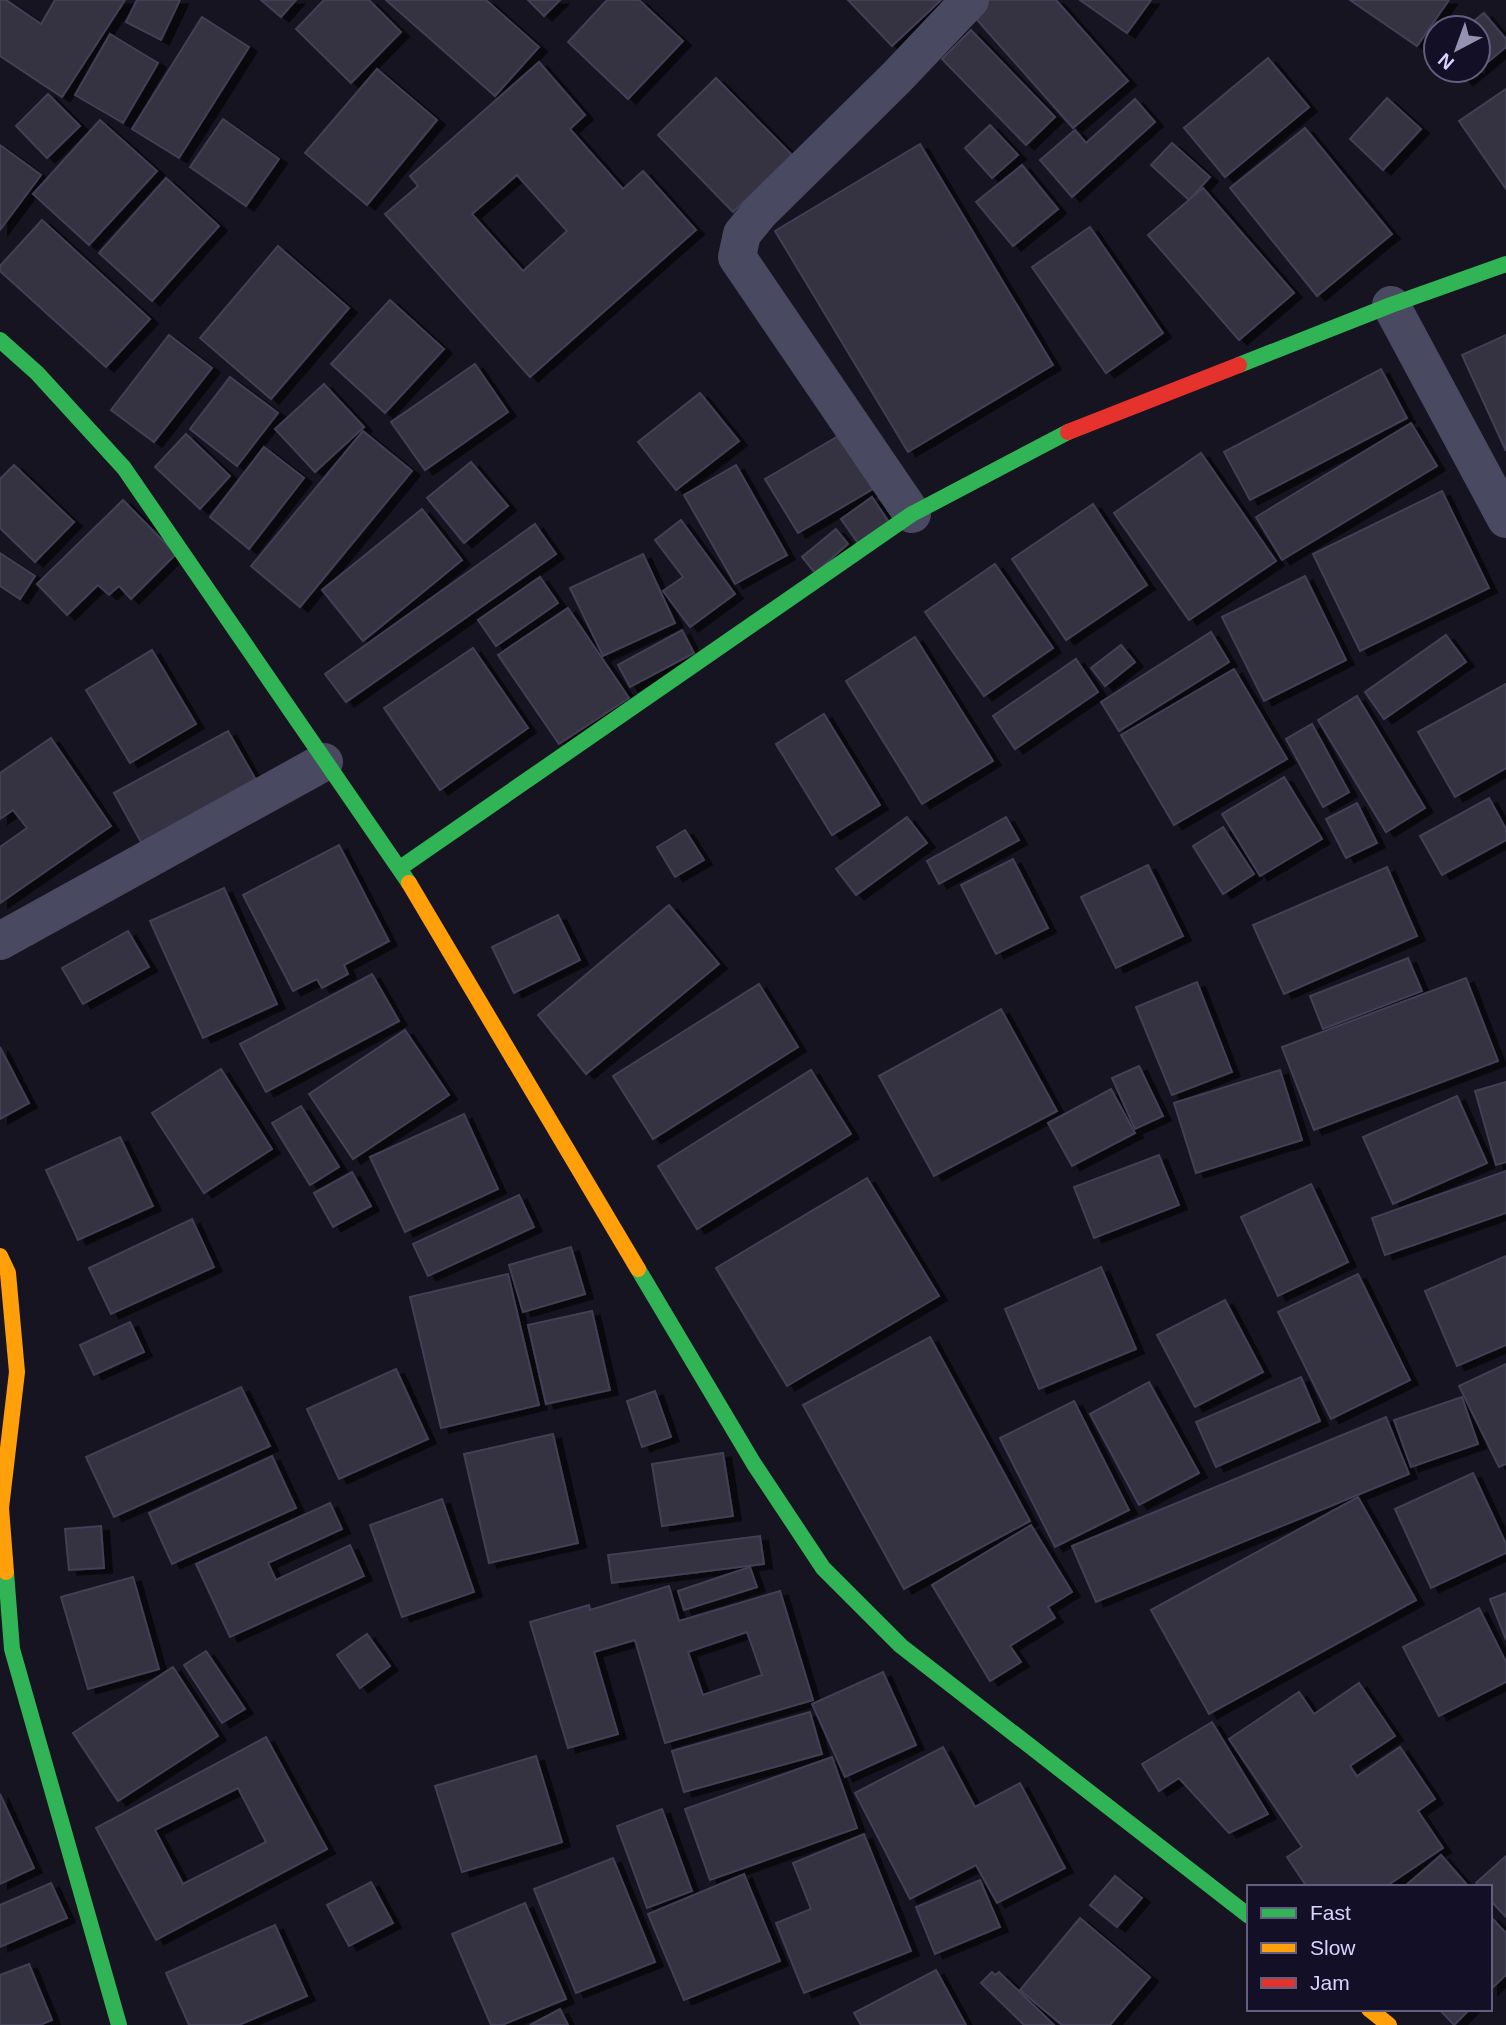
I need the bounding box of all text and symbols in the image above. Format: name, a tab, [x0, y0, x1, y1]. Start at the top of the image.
north arrow	[1422, 14, 1492, 84]
text: N	[1434, 49, 1458, 74]
legend	[1247, 1885, 1492, 2011]
text: Fast	[1310, 1901, 1351, 1924]
text: Slow	[1310, 1936, 1356, 1959]
text: Jam	[1310, 1971, 1350, 1994]

